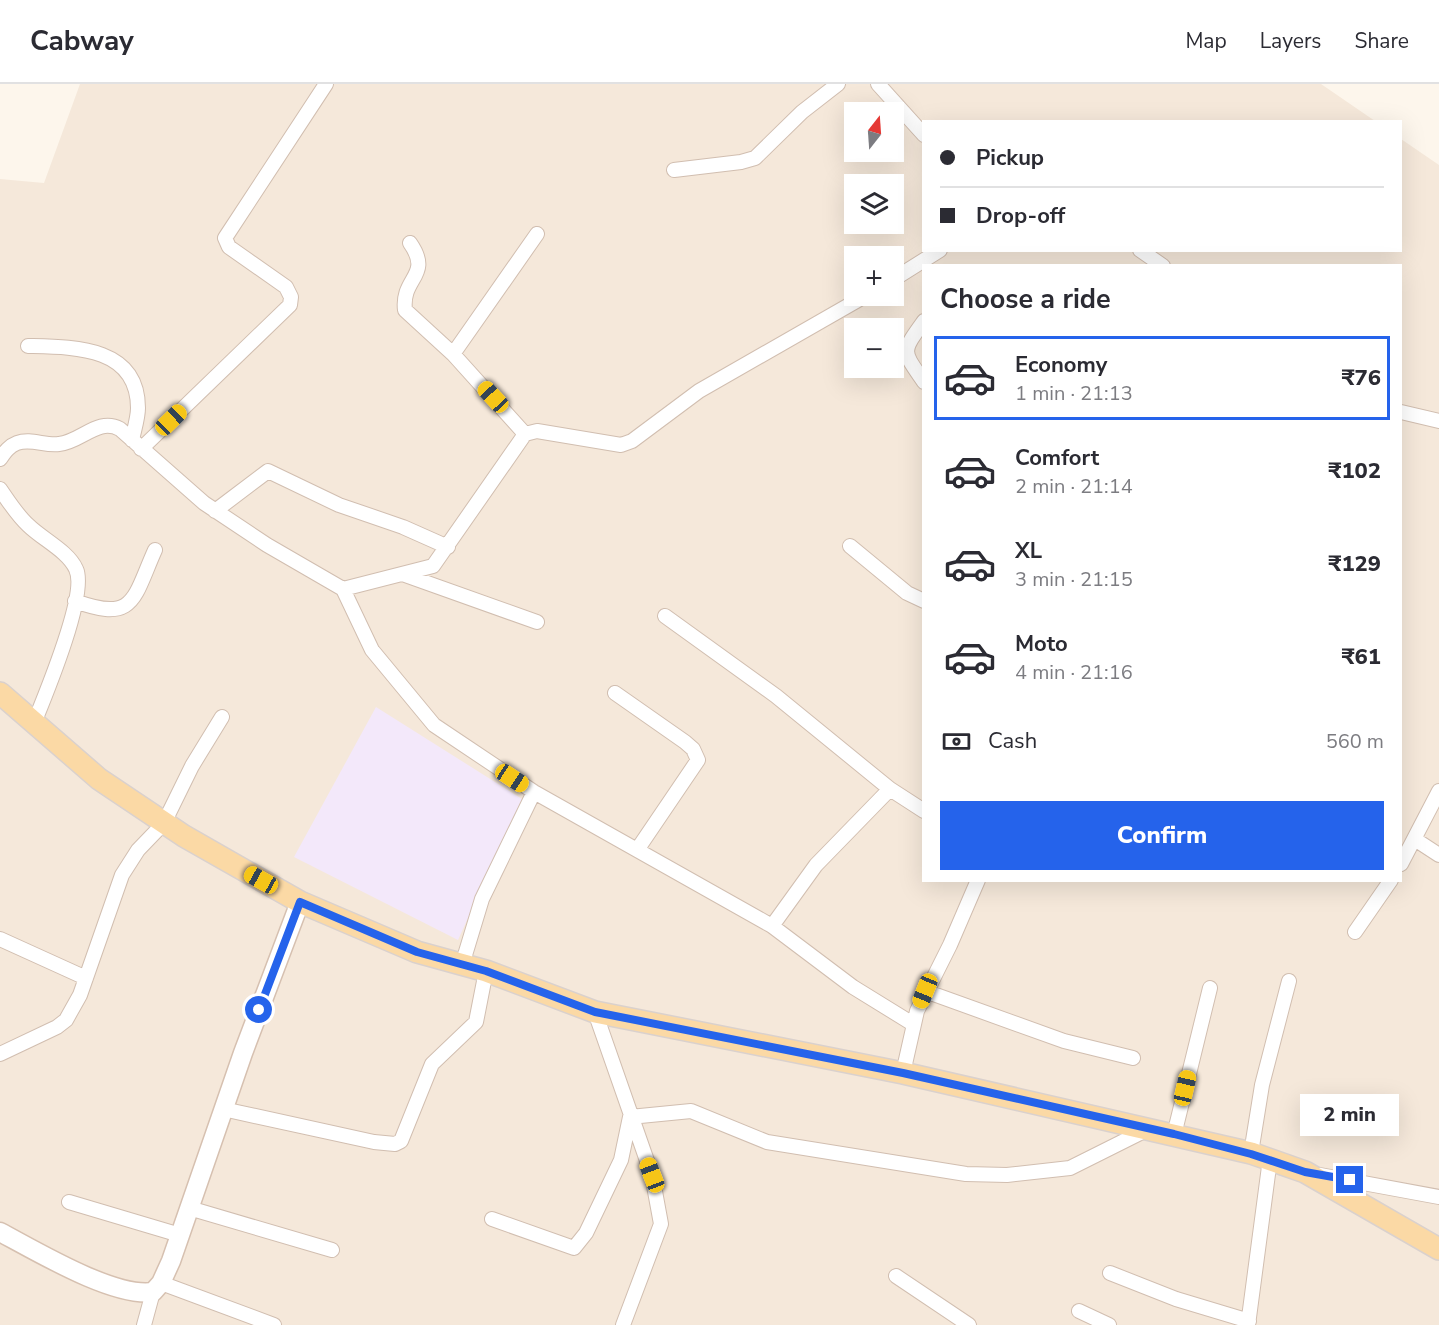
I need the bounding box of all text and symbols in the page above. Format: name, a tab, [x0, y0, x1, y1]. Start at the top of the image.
text: Cabway	[30, 22, 134, 60]
text: Map	[1185, 27, 1227, 55]
text: Layers	[1260, 27, 1321, 55]
text: Share	[1354, 27, 1409, 55]
north arrow	[844, 102, 904, 162]
map controls	[844, 102, 904, 378]
text: Pickup	[976, 143, 1044, 173]
button: layers	[844, 174, 904, 234]
text: Drop-off	[976, 201, 1065, 231]
button: +	[844, 246, 904, 306]
text: Choose a ride	[940, 281, 1111, 318]
button: −	[844, 318, 904, 378]
text: Economy	[1015, 350, 1107, 380]
icon: car	[943, 351, 997, 405]
text: ₹76	[1341, 363, 1381, 393]
car	[474, 378, 512, 416]
text: 1 min · 21:13	[1015, 380, 1133, 407]
car	[152, 401, 190, 439]
text: Comfort	[1015, 443, 1099, 473]
icon: car	[943, 444, 997, 498]
text: ₹102	[1328, 456, 1381, 486]
text: 2 min · 21:14	[1015, 473, 1133, 500]
text: XL	[1015, 536, 1042, 566]
icon: car	[943, 537, 997, 591]
text: ₹129	[1328, 549, 1381, 579]
text: 3 min · 21:15	[1015, 566, 1133, 593]
text: Moto	[1015, 629, 1068, 659]
icon: car	[943, 630, 997, 684]
text: ₹61	[1341, 642, 1381, 672]
text: 4 min · 21:16	[1015, 659, 1133, 686]
icon: cash	[940, 725, 973, 758]
text: Cash	[988, 726, 1037, 756]
text: 560 m	[1326, 728, 1384, 755]
car	[492, 761, 532, 795]
button: Confirm	[940, 801, 1384, 870]
car	[241, 863, 281, 897]
car	[910, 971, 940, 1011]
route start	[245, 996, 272, 1023]
car	[1172, 1068, 1198, 1108]
callout: 2 min	[1300, 1093, 1400, 1135]
text: 2 min	[1323, 1101, 1376, 1128]
car	[637, 1155, 667, 1195]
route end	[1336, 1166, 1363, 1193]

